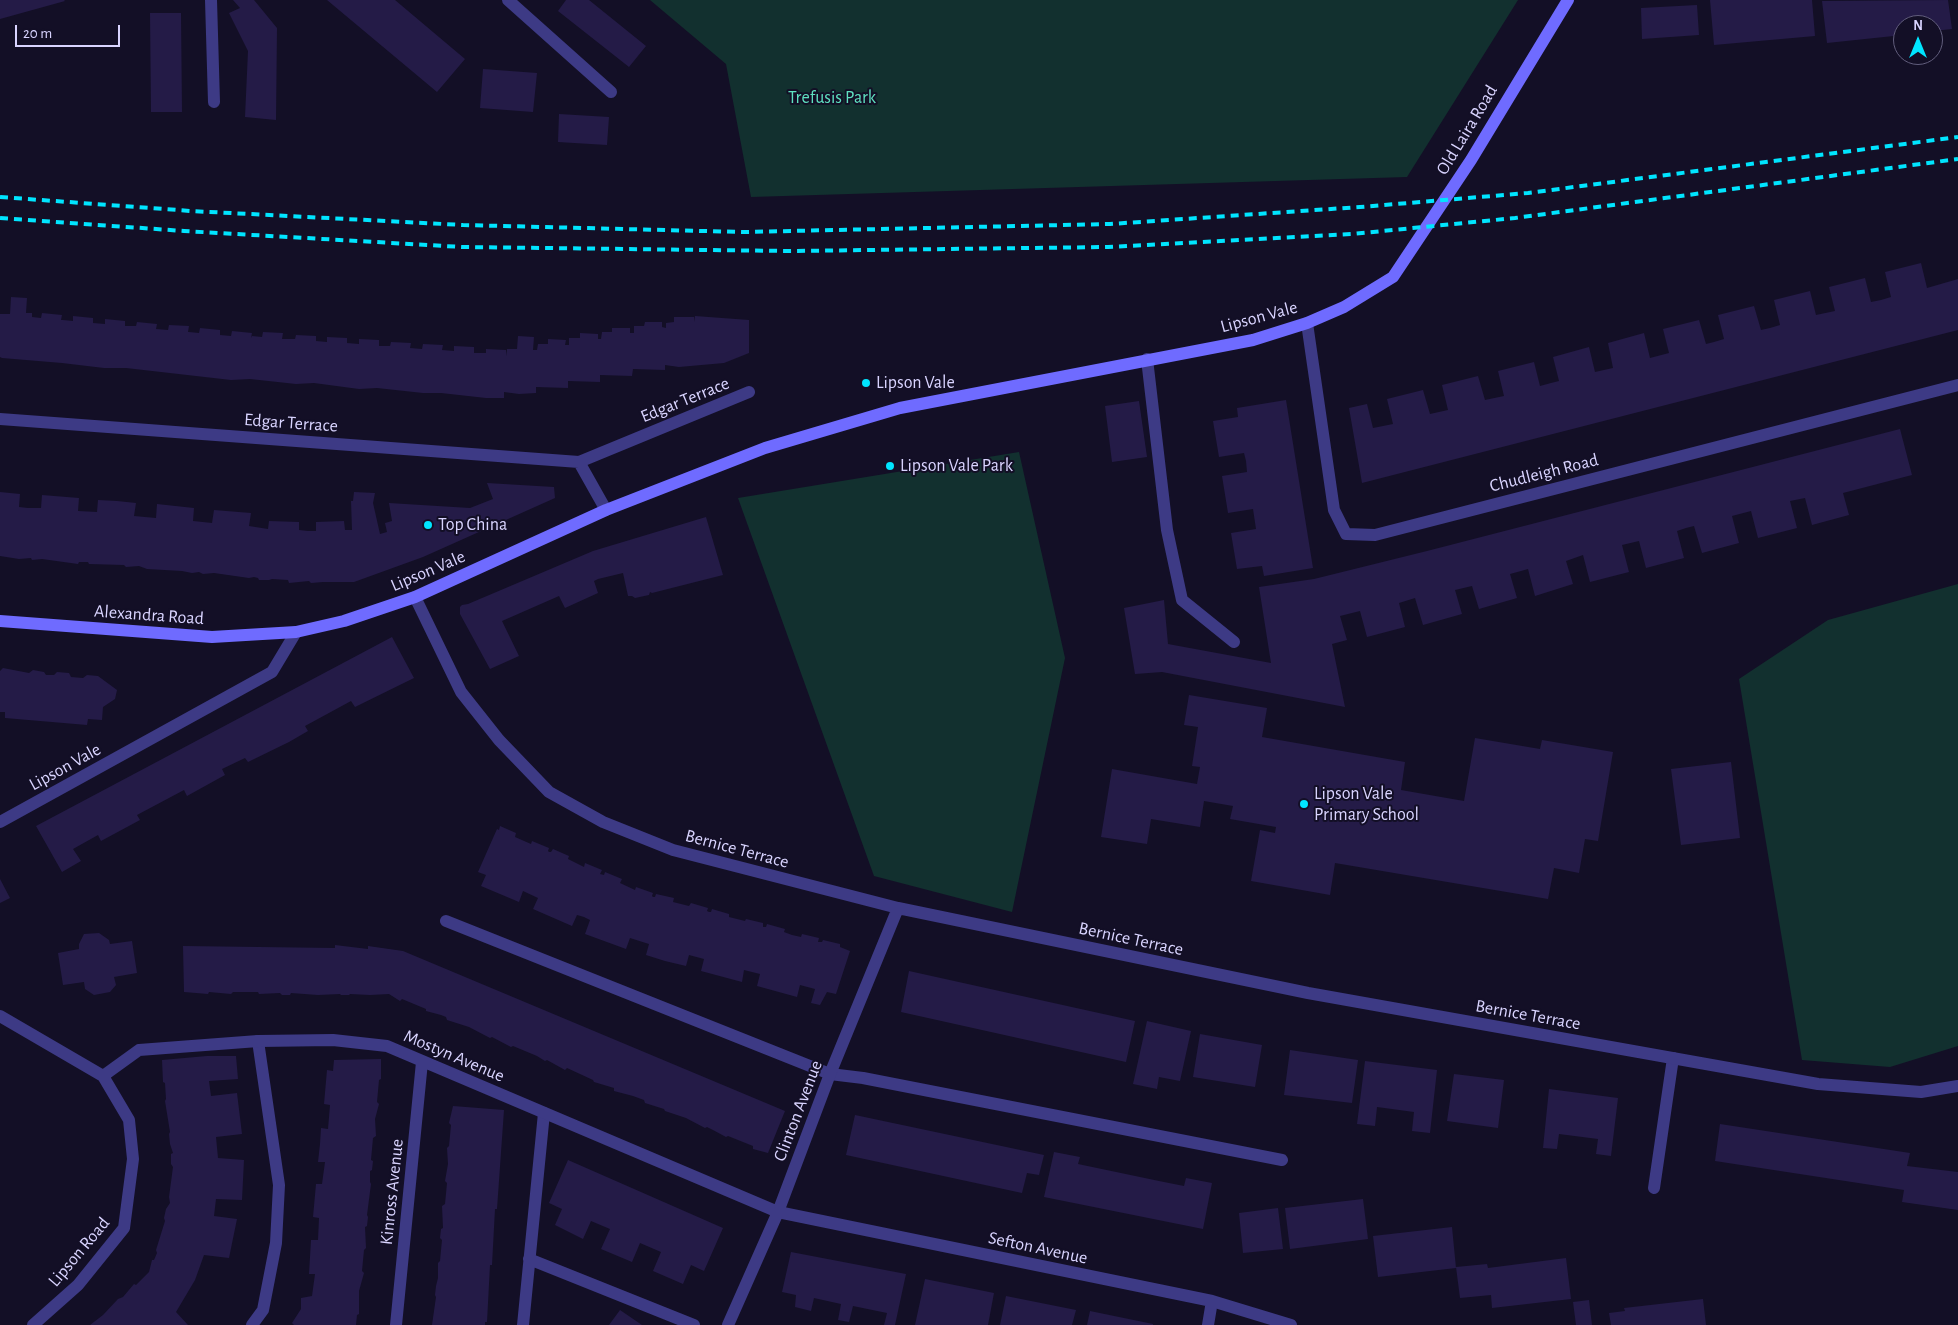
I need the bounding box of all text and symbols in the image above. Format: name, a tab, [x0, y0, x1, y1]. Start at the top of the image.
scale bar	[18, 15, 122, 47]
north arrow	[1893, 15, 1943, 65]
text: N	[1913, 19, 1923, 33]
text: 20 m	[23, 26, 52, 41]
street label: Old Laira Road	[1432, 81, 1502, 179]
park label: Trefusis Park	[788, 87, 876, 109]
street label: Lipson Vale	[1218, 296, 1300, 338]
street label: Edgar Terrace	[637, 372, 733, 428]
place label: Lipson Vale	[876, 372, 955, 394]
marker: Lipson Vale	[860, 377, 872, 389]
street label: Edgar Terrace	[243, 409, 339, 437]
street label: Chudleigh Road	[1487, 449, 1601, 497]
place label: Lipson Vale Park	[900, 455, 1013, 477]
marker: Lipson Vale Park	[884, 460, 896, 472]
place label: Top China	[438, 514, 507, 536]
marker: Top China	[422, 519, 434, 531]
street label: Lipson Vale	[388, 546, 468, 596]
street label: Alexandra Road	[93, 600, 205, 630]
street label: Lipson Vale	[25, 738, 105, 796]
place label: Lipson Vale Primary School	[1314, 783, 1419, 826]
marker: Lipson Vale Primary School	[1298, 798, 1310, 810]
street label: Bernice Terrace	[683, 825, 791, 873]
street label: Bernice Terrace	[1077, 917, 1185, 961]
street label: Bernice Terrace	[1474, 995, 1582, 1035]
street label: Mostyn Avenue	[400, 1025, 508, 1087]
street label: Clinton Avenue	[769, 1057, 827, 1165]
street label: Kinross Avenue	[376, 1138, 408, 1246]
street label: Lipson Road	[44, 1213, 114, 1291]
street label: Sefton Avenue	[986, 1227, 1090, 1269]

